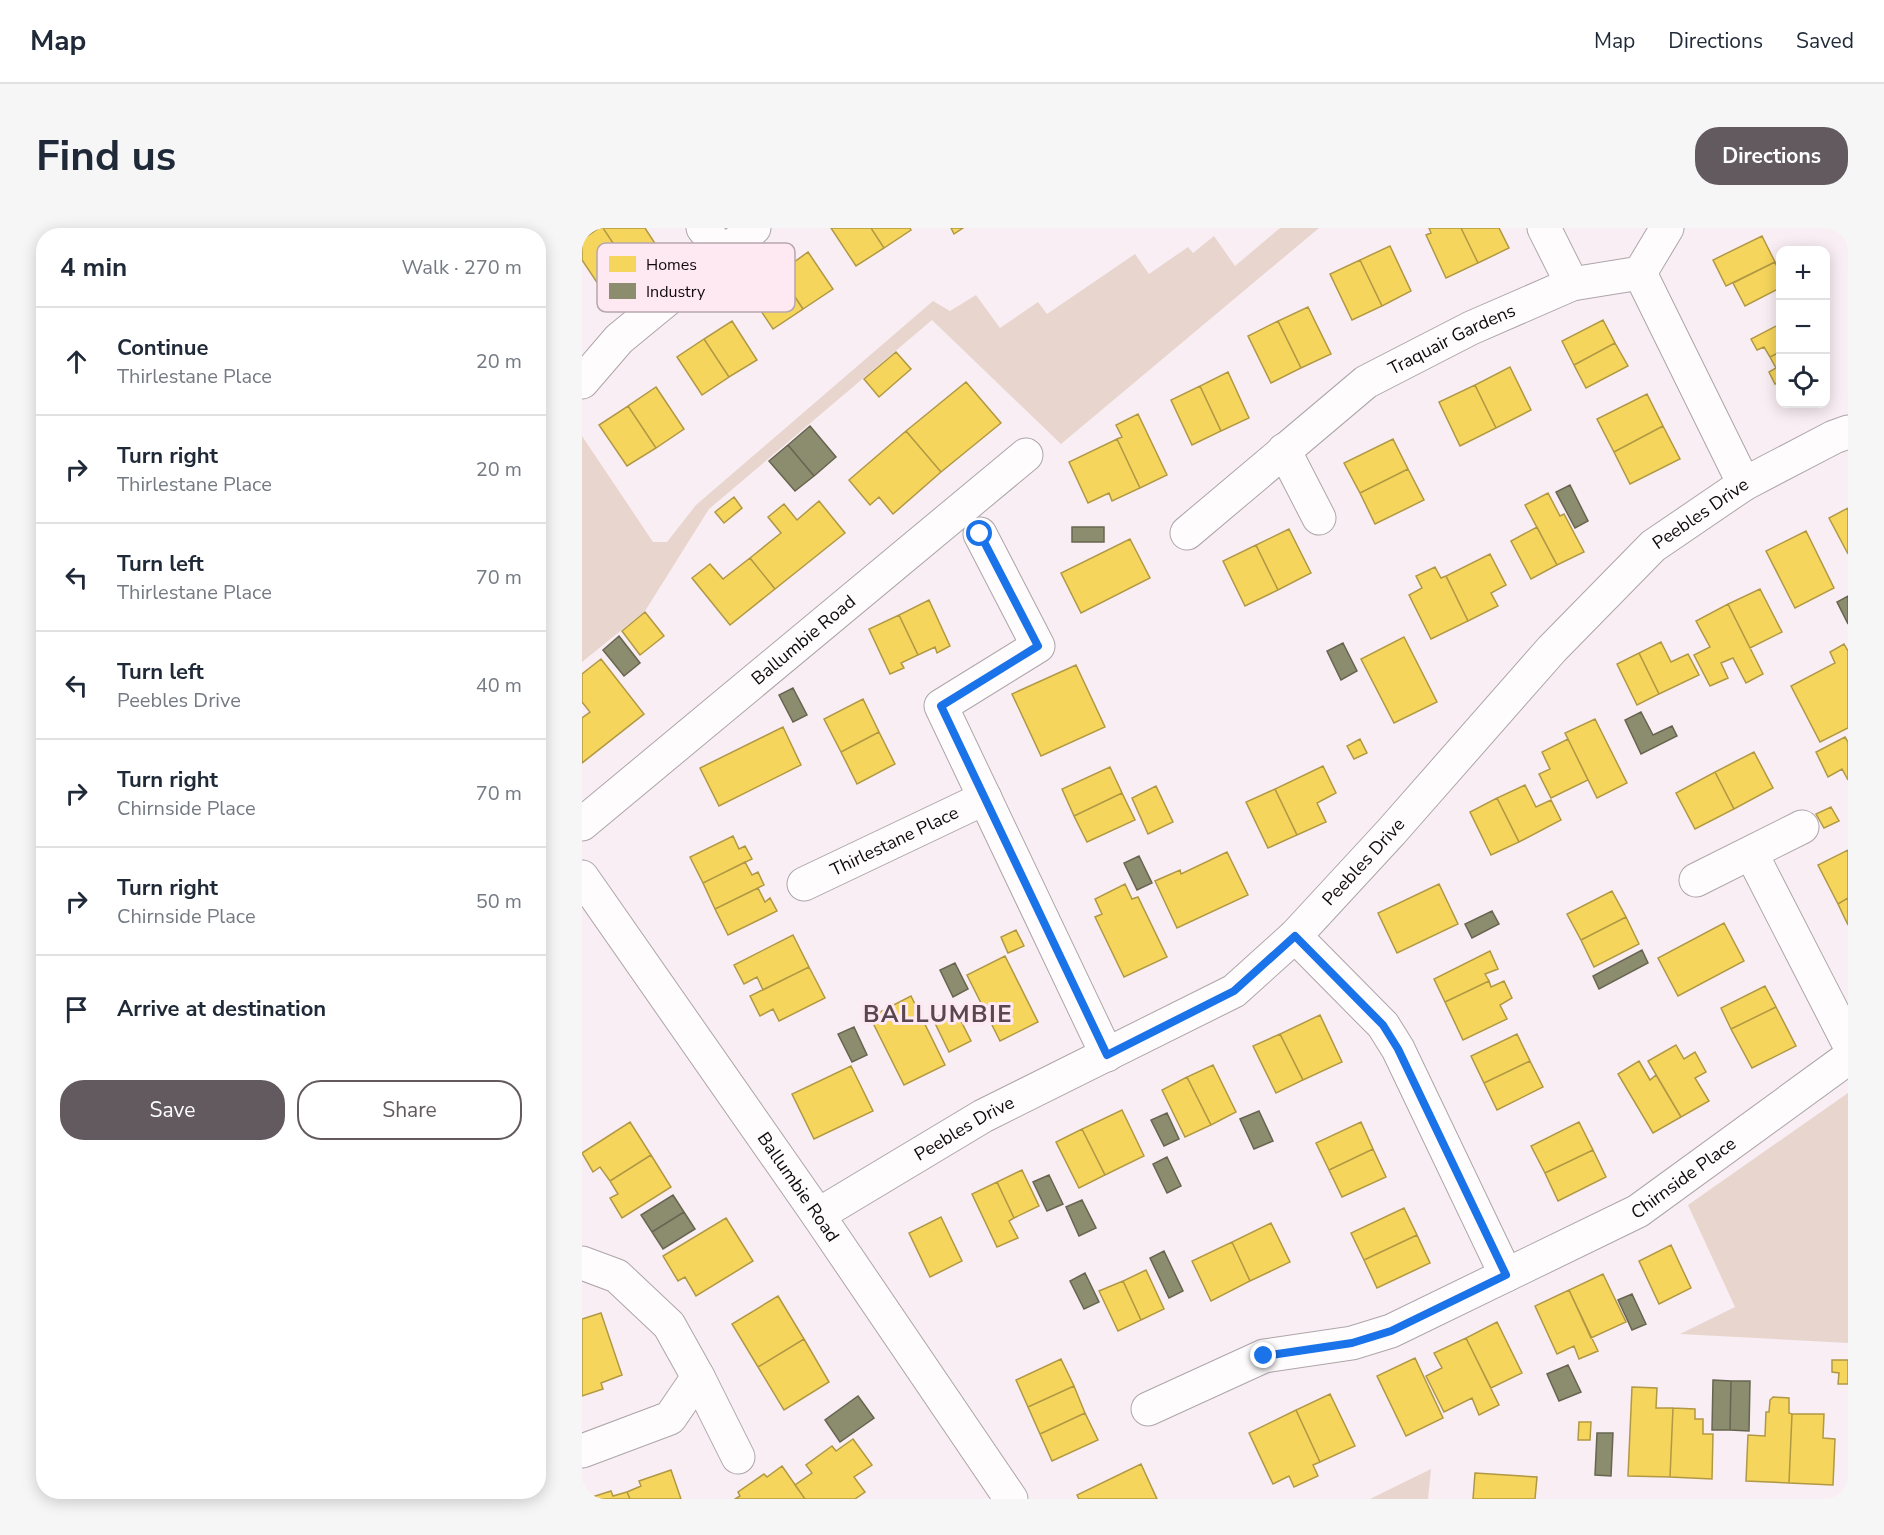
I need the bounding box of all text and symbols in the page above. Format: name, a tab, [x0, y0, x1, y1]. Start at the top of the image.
text: Map	[30, 22, 86, 60]
text: Map	[1594, 27, 1635, 55]
text: Directions	[1668, 27, 1763, 55]
text: Saved	[1796, 27, 1854, 55]
button: Directions	[1695, 127, 1848, 185]
text: Find us	[36, 128, 176, 185]
legend	[597, 243, 795, 312]
map controls	[1776, 246, 1830, 408]
button: +	[1776, 246, 1830, 300]
text: 4 min	[60, 250, 127, 285]
text: Walk · 270 m	[402, 254, 522, 281]
text: Homes	[646, 254, 697, 276]
text: Industry	[646, 281, 706, 303]
street label: Traquair Gardens	[1384, 298, 1519, 381]
button: −	[1776, 300, 1830, 354]
text: Continue	[117, 333, 208, 363]
icon: ahead	[60, 345, 93, 378]
text: 20 m	[476, 348, 522, 375]
button: locate	[1776, 354, 1830, 408]
text: Thirlestane Place	[117, 363, 272, 390]
text: Turn right	[117, 441, 218, 471]
icon: right	[60, 453, 93, 486]
text: 20 m	[476, 456, 522, 483]
text: Thirlestane Place	[117, 471, 272, 498]
street label: Peebles Drive	[1648, 472, 1753, 555]
route start	[966, 520, 992, 546]
text: Turn left	[117, 549, 204, 579]
icon: left	[60, 561, 93, 594]
text: 70 m	[476, 564, 522, 591]
text: Thirlestane Place	[117, 579, 272, 606]
street label: Ballumbie Road	[746, 590, 861, 690]
text: Turn left	[117, 657, 204, 687]
icon: left	[60, 669, 93, 702]
text: 40 m	[476, 672, 522, 699]
text: Peebles Drive	[117, 687, 241, 714]
text: Turn right	[117, 765, 218, 795]
icon: right	[60, 777, 93, 810]
text: 70 m	[476, 780, 522, 807]
text: Chirnside Place	[117, 795, 256, 822]
street label: Thirlestane Place	[826, 800, 962, 882]
street label: Peebles Drive	[1317, 813, 1410, 911]
text: Turn right	[117, 873, 218, 903]
icon: right	[60, 885, 93, 918]
text: 50 m	[476, 888, 522, 915]
text: Chirnside Place	[117, 903, 256, 930]
icon: arrive	[60, 993, 93, 1026]
text: Arrive at destination	[117, 994, 326, 1024]
district label: BALLUMBIE	[863, 998, 1013, 1030]
button: Save	[60, 1080, 285, 1140]
button: Share	[297, 1080, 522, 1140]
street label: Peebles Drive	[910, 1090, 1018, 1167]
street label: Ballumbie Road	[752, 1127, 845, 1247]
street label: Chirnside Place	[1627, 1132, 1741, 1225]
route end	[1250, 1342, 1276, 1368]

